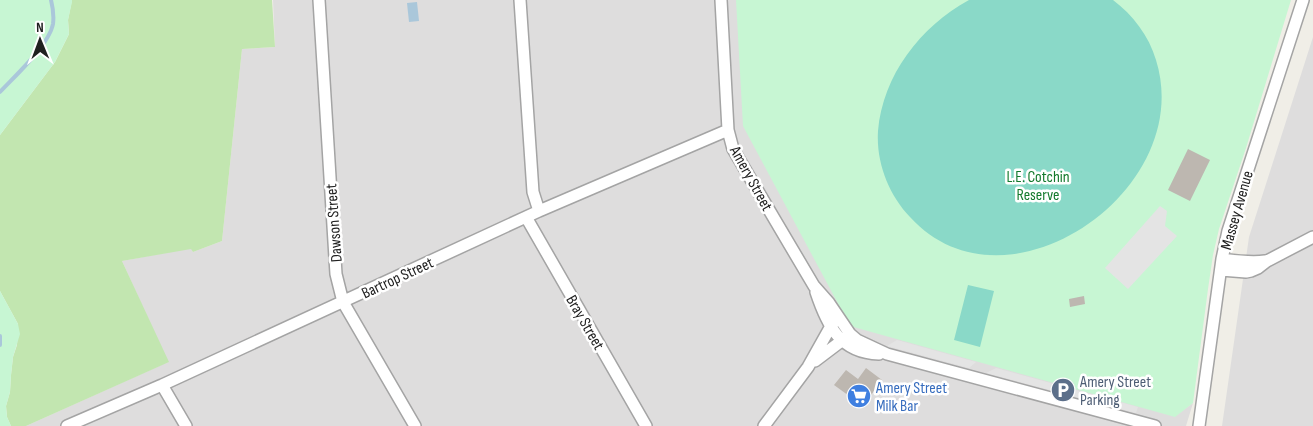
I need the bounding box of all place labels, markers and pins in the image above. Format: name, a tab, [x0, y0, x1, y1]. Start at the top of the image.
place label: Amery Street Parking	[1079, 373, 1151, 410]
parking icon: Amery Street Parking	[1050, 377, 1076, 403]
place label: Amery Street Milk Bar	[875, 379, 947, 416]
supermarket icon: Amery Street Milk Bar	[846, 383, 872, 409]

